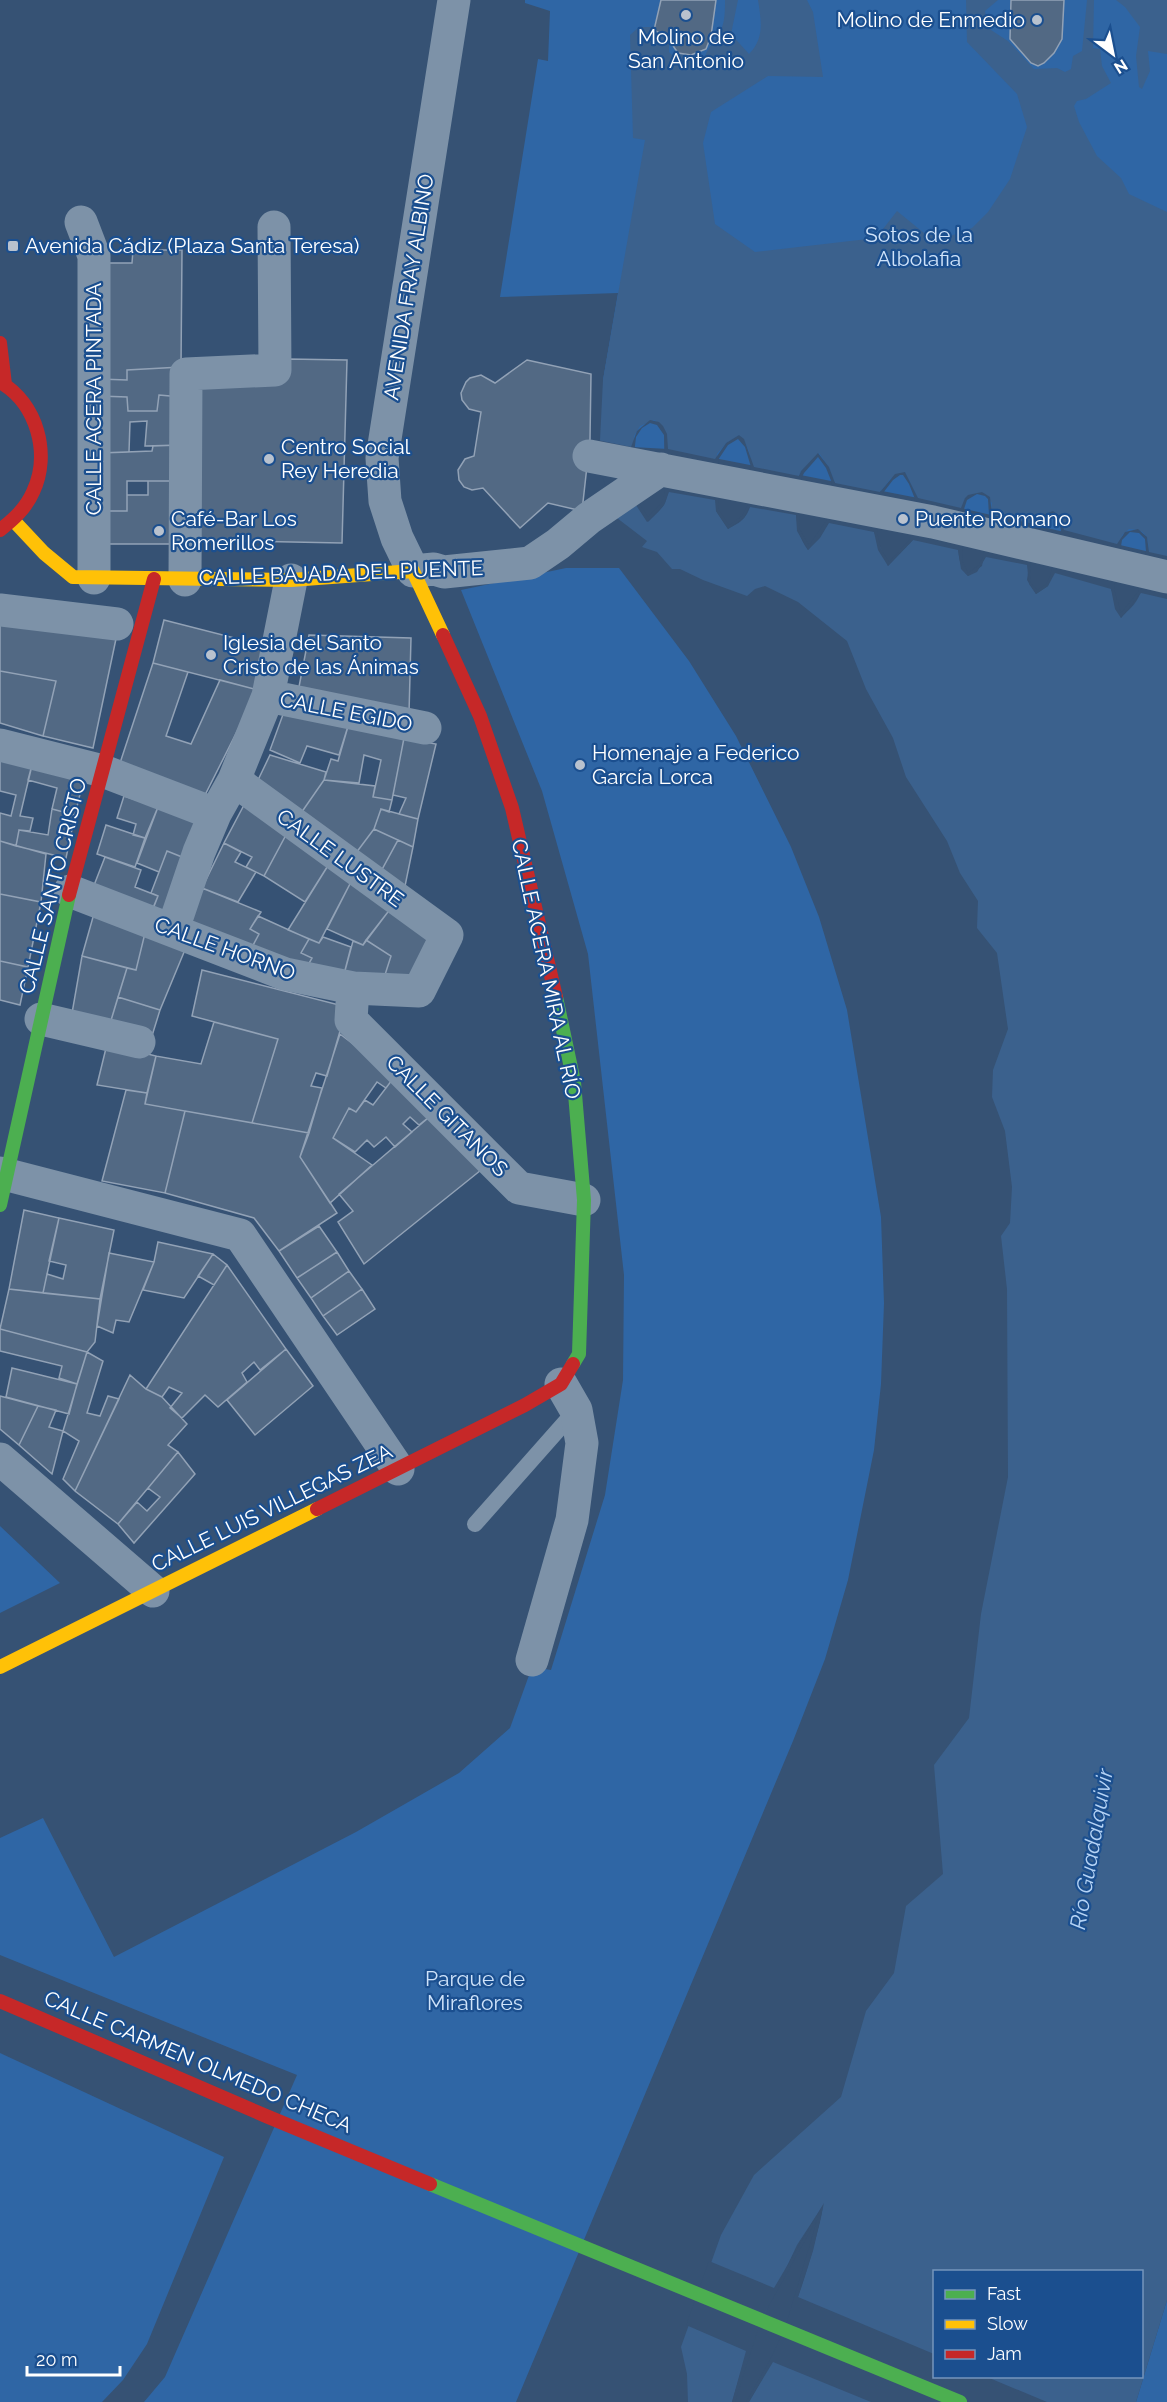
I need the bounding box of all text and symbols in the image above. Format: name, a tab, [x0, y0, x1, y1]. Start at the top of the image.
place label: Molino de Enmedio	[836, 7, 1025, 32]
marker: Molino de San Antonio	[679, 8, 693, 22]
marker: Molino de Enmedio	[1030, 13, 1044, 27]
place label: Molino de San Antonio	[628, 24, 744, 73]
north arrow	[1083, 24, 1143, 84]
text: N	[1110, 55, 1131, 78]
street label: AVENIDA FRAY ALBINO	[378, 172, 439, 402]
park label: Sotos de la Albolafia	[865, 222, 973, 271]
place label: Avenida Cádiz (Plaza Santa Teresa)	[25, 233, 359, 258]
marker: Avenida Cádiz (Plaza Santa Teresa)	[6, 239, 20, 253]
street label: CALLE ACERA PINTADA	[81, 283, 106, 515]
place label: Centro Social Rey Heredia	[281, 434, 411, 483]
marker: Centro Social Rey Heredia	[262, 452, 276, 466]
place label: Café-Bar Los Romerillos	[171, 506, 297, 555]
place label: Puente Romano	[915, 506, 1071, 531]
marker: Puente Romano	[896, 512, 910, 526]
marker: Café-Bar Los Romerillos	[152, 524, 166, 538]
street label: CALLE BAJADA DEL PUENTE	[198, 555, 484, 590]
place label: Iglesia del Santo Cristo de las Ánimas	[223, 630, 419, 679]
marker: Iglesia del Santo Cristo de las Ánimas	[204, 648, 218, 662]
street label: CALLE EGIDO	[278, 686, 415, 737]
place label: Homenaje a Federico García Lorca	[592, 740, 800, 789]
marker: Homenaje a Federico García Lorca	[573, 758, 587, 772]
street label: CALLE SANTO CRISTO	[14, 775, 91, 996]
street label: CALLE LUSTRE	[272, 803, 409, 912]
street label: CALLE ACERA MIRA AL RÍO	[507, 837, 586, 1101]
street label: CALLE HORNO	[151, 911, 299, 986]
street label: CALLE GITANOS	[381, 1050, 513, 1182]
street label: CALLE LUIS VILLEGAS ZEA	[147, 1438, 396, 1577]
water label: Río Guadalquivir	[1064, 1765, 1118, 1931]
park label: Parque de Miraflores	[425, 1966, 525, 2015]
street label: CALLE CARMEN OLMEDO CHECA	[40, 1985, 356, 2138]
legend	[933, 2270, 1143, 2378]
text: Fast	[987, 2283, 1021, 2304]
text: Slow	[987, 2313, 1028, 2334]
scale bar	[27, 2339, 120, 2377]
text: Jam	[987, 2343, 1022, 2364]
text: 20 m	[36, 2349, 78, 2370]

